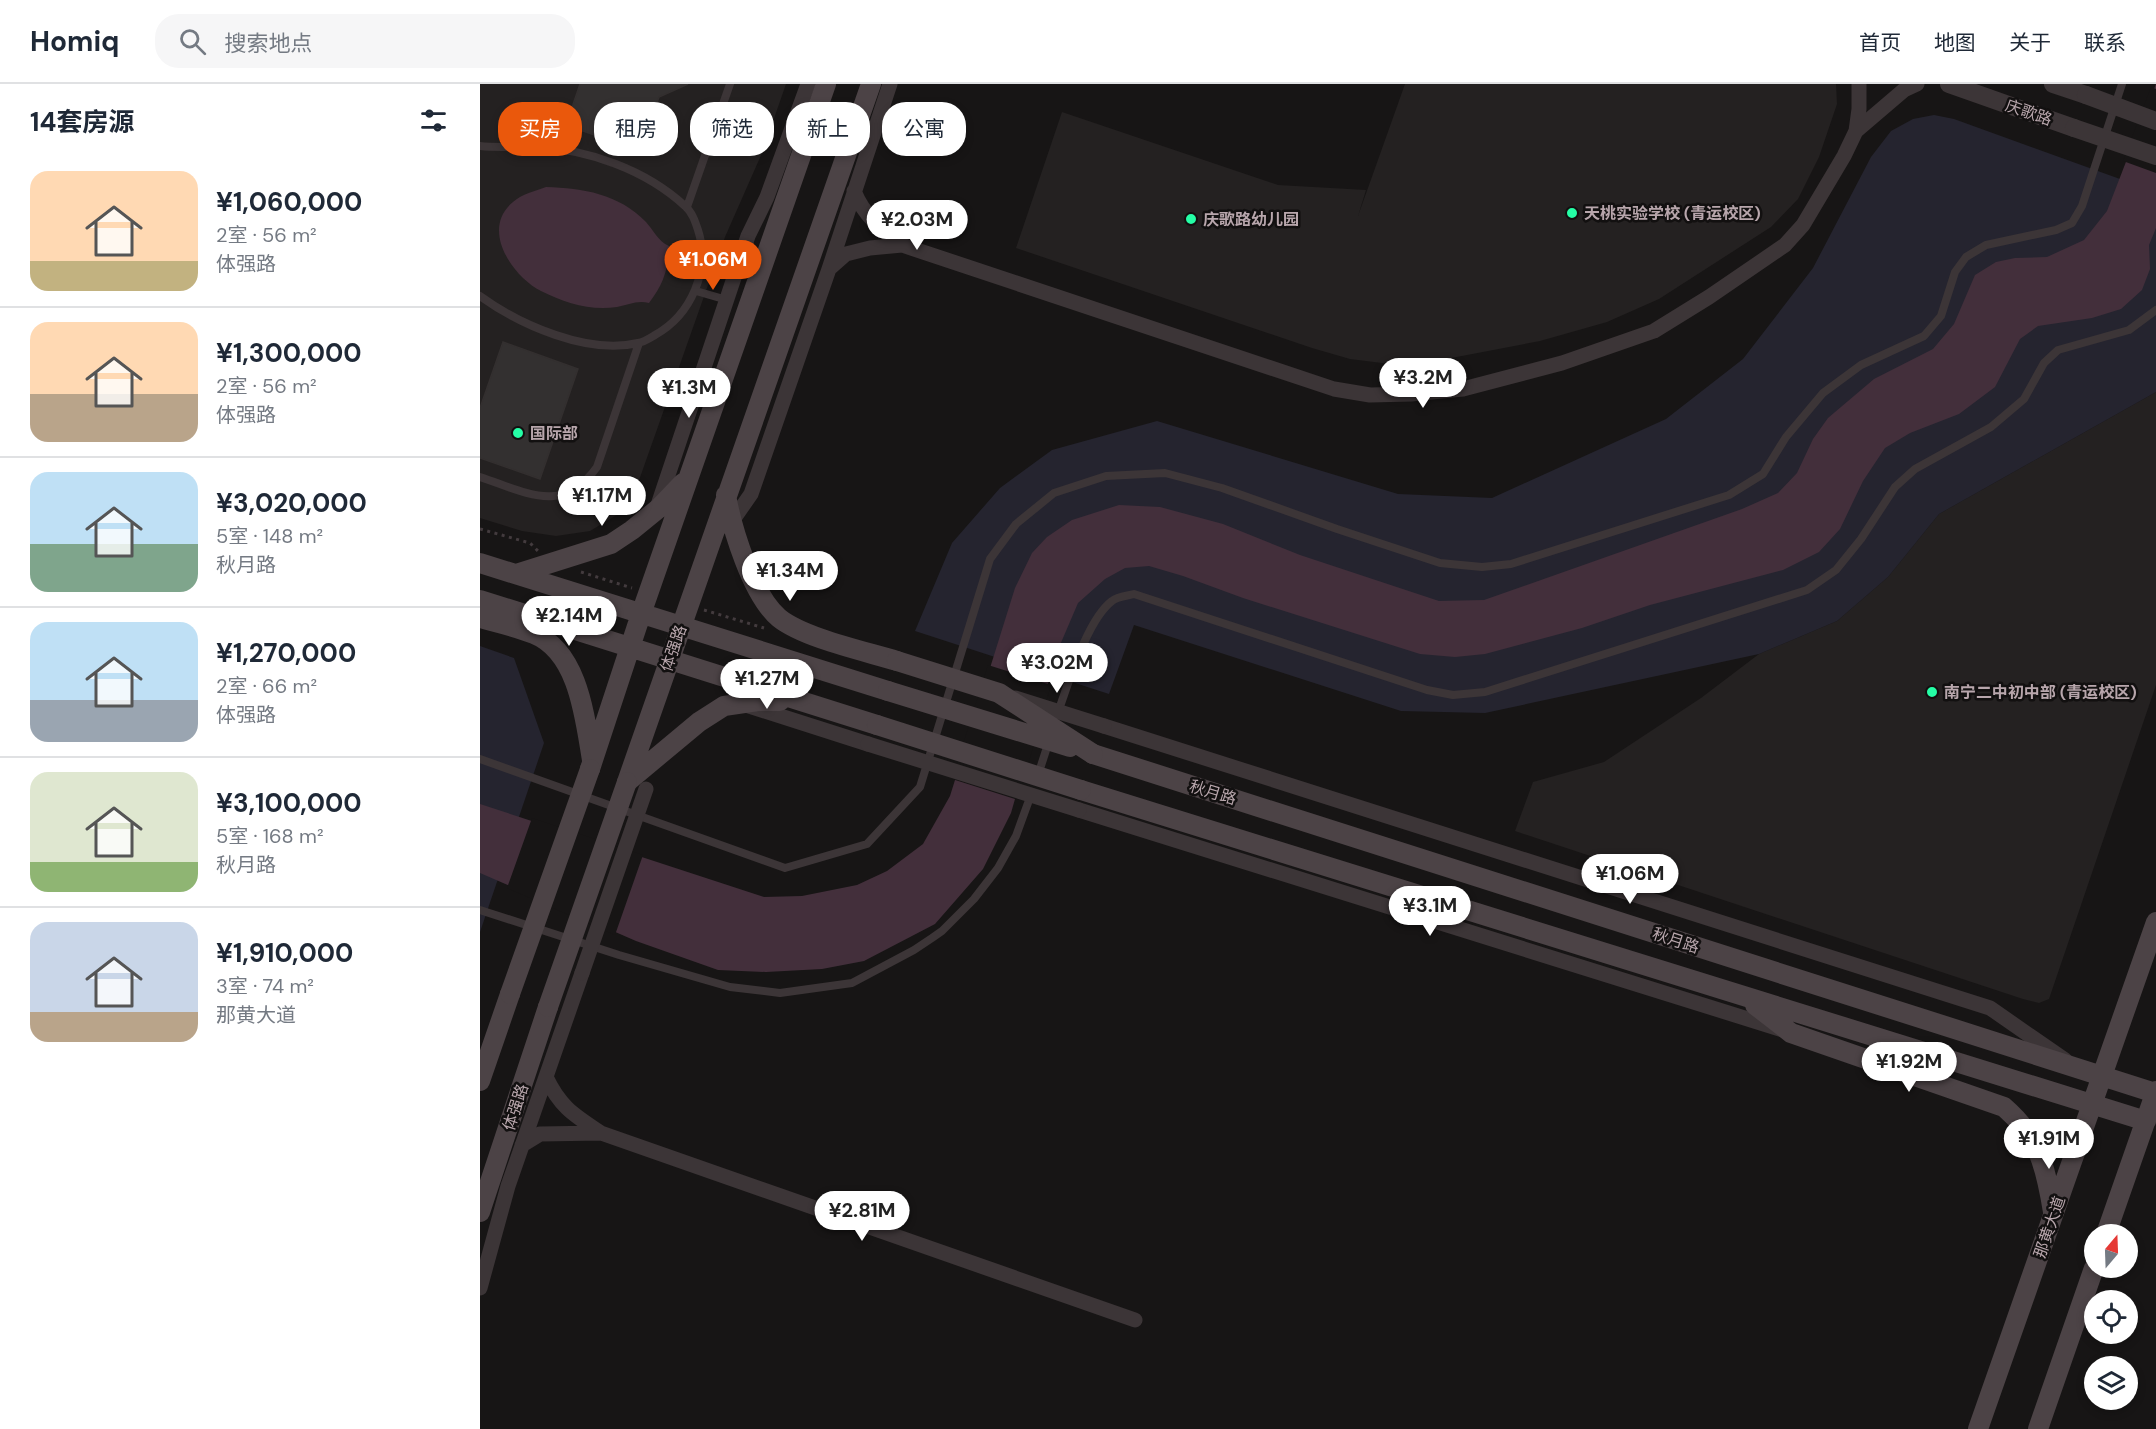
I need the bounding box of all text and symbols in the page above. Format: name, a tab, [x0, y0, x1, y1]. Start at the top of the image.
search box	[155, 14, 575, 68]
text: Homiq	[30, 23, 119, 60]
icon: search	[176, 25, 209, 58]
text: 搜索地点	[224, 29, 312, 58]
text: 首页	[1859, 29, 1901, 57]
text: 地图	[1934, 29, 1976, 57]
text: 关于	[2009, 29, 2051, 57]
text: 联系	[2084, 29, 2126, 57]
street label: 庆歌路	[2003, 95, 2055, 130]
chip: 买房	[498, 102, 582, 156]
chip: 租房	[594, 102, 678, 156]
chip: 筛选	[690, 102, 774, 156]
chip: 新上	[786, 102, 870, 156]
chip: 公寓	[882, 102, 966, 156]
icon: filters	[417, 104, 450, 137]
text: 14套房源	[30, 105, 134, 139]
text: ¥1,060,000	[216, 185, 362, 219]
icon: home	[78, 195, 150, 267]
pin: ¥2.03M	[868, 200, 966, 251]
place label: 天桃实验学校 (青运校区)	[1584, 203, 1761, 224]
text: ¥2.03M	[881, 206, 953, 232]
marker: 天桃实验学校 (青运校区)	[1565, 206, 1579, 220]
place label: 庆歌路幼儿园	[1203, 209, 1299, 230]
marker: 庆歌路幼儿园	[1184, 212, 1198, 226]
text: 2室 · 56 m²	[216, 222, 317, 248]
pin: ¥1.06M	[664, 240, 762, 291]
text: ¥1.06M	[679, 246, 748, 272]
text: 体强路	[216, 251, 276, 277]
text: ¥1,300,000	[216, 336, 362, 370]
icon: home	[78, 346, 150, 418]
pin: ¥3.2M	[1381, 358, 1465, 409]
text: ¥3.2M	[1393, 364, 1453, 390]
pin: ¥1.3M	[647, 368, 731, 419]
text: 2室 · 56 m²	[216, 373, 317, 399]
text: ¥1.3M	[661, 374, 717, 400]
text: 体强路	[216, 402, 276, 428]
place label: 国际部	[530, 423, 578, 444]
marker: 国际部	[511, 426, 525, 440]
pin: ¥1.17M	[553, 476, 651, 527]
text: ¥1.17M	[572, 482, 632, 508]
text: ¥3,020,000	[216, 486, 367, 520]
icon: home	[78, 496, 150, 568]
text: 5室 · 148 m²	[216, 523, 323, 549]
pin: ¥1.34M	[741, 551, 839, 602]
text: 秋月路	[216, 552, 276, 578]
text: ¥1.34M	[756, 557, 824, 583]
pin: ¥2.14M	[520, 596, 618, 647]
text: ¥2.14M	[536, 602, 602, 628]
street label: 体强路	[656, 622, 691, 674]
text: ¥1,270,000	[216, 636, 356, 670]
pin: ¥3.02M	[1008, 643, 1106, 694]
icon: home	[78, 646, 150, 718]
text: ¥3.02M	[1021, 649, 1093, 675]
pin: ¥1.27M	[718, 659, 816, 710]
text: ¥1.27M	[734, 665, 800, 691]
text: 2室 · 66 m²	[216, 673, 317, 699]
place label: 南宁二中初中部 (青运校区)	[1944, 682, 2137, 703]
marker: 南宁二中初中部 (青运校区)	[1925, 685, 1939, 699]
text: 体强路	[216, 702, 276, 728]
street label: 秋月路	[1187, 775, 1239, 810]
text: ¥3,100,000	[216, 786, 362, 820]
icon: home	[78, 796, 150, 868]
text: 5室 · 168 m²	[216, 823, 324, 849]
text: 秋月路	[216, 852, 276, 878]
pin: ¥1.06M	[1581, 854, 1679, 905]
text: ¥1.06M	[1596, 860, 1665, 886]
pin: ¥3.1M	[1388, 886, 1472, 937]
text: ¥3.1M	[1403, 892, 1457, 918]
street label: 秋月路	[1650, 923, 1702, 958]
text: ¥1,910,000	[216, 936, 353, 970]
icon: home	[78, 946, 150, 1018]
text: 3室 · 74 m²	[216, 973, 314, 999]
text: 那黄大道	[216, 1002, 296, 1028]
pin: ¥1.92M	[1860, 1042, 1958, 1093]
text: ¥1.92M	[1876, 1048, 1942, 1074]
street label: 体强路	[498, 1081, 533, 1133]
pin: ¥1.91M	[2000, 1119, 2098, 1170]
text: ¥1.91M	[2018, 1125, 2080, 1151]
pin: ¥2.81M	[813, 1191, 911, 1242]
street label: 那黄大道	[2029, 1193, 2070, 1261]
text: ¥2.81M	[829, 1197, 895, 1223]
north arrow	[2084, 1224, 2138, 1278]
map controls	[2084, 1224, 2138, 1410]
button: locate	[2084, 1290, 2138, 1344]
button: layers	[2084, 1356, 2138, 1410]

